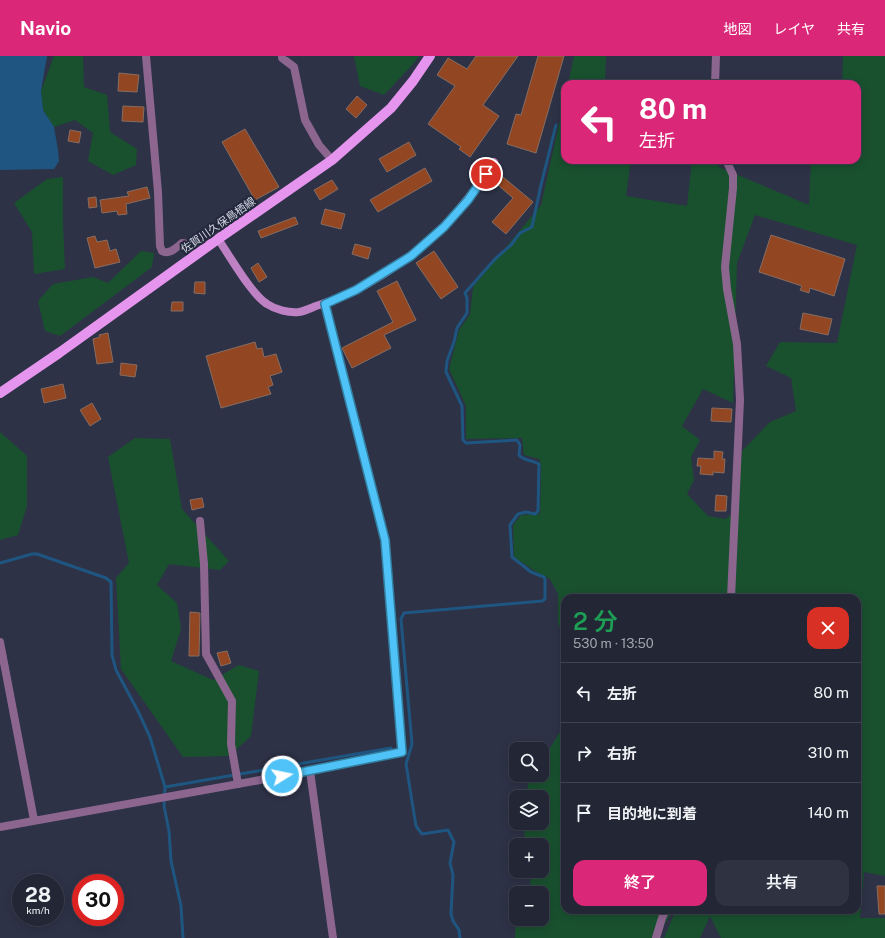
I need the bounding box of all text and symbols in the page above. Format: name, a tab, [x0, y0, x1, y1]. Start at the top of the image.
text: Navio	[20, 17, 71, 39]
text: 地図	[723, 21, 751, 37]
text: レイヤ	[773, 21, 815, 37]
text: 共有	[837, 21, 865, 37]
text: 80 m	[639, 92, 707, 125]
icon: left	[573, 96, 625, 148]
text: 左折	[639, 130, 675, 151]
pin	[469, 157, 503, 191]
icon: arrive	[475, 163, 497, 185]
street label: 佐賀川久保鳥栖線	[179, 195, 257, 255]
text: 2 分	[573, 607, 617, 635]
button: close	[807, 607, 849, 649]
text: 530 m · 13:50	[573, 636, 654, 651]
icon: left	[573, 682, 595, 704]
text: 80 m	[814, 684, 849, 701]
text: 左折	[607, 685, 637, 702]
map controls	[509, 742, 549, 926]
button: search	[509, 742, 549, 782]
icon: right	[573, 742, 595, 764]
text: 310 m	[808, 744, 849, 761]
text: 右折	[607, 745, 637, 762]
position arrow	[261, 755, 303, 797]
button: layers	[509, 790, 549, 830]
icon: arrive	[573, 802, 595, 824]
text: 140 m	[808, 804, 849, 821]
text: 目的地に到着	[607, 805, 697, 822]
button: +	[509, 838, 549, 878]
button: 終了	[573, 860, 707, 906]
button: 共有	[715, 860, 849, 906]
speed limit sign: 30	[72, 874, 124, 926]
text: 28	[25, 883, 51, 907]
button: −	[509, 886, 549, 926]
text: km/h	[26, 904, 50, 916]

